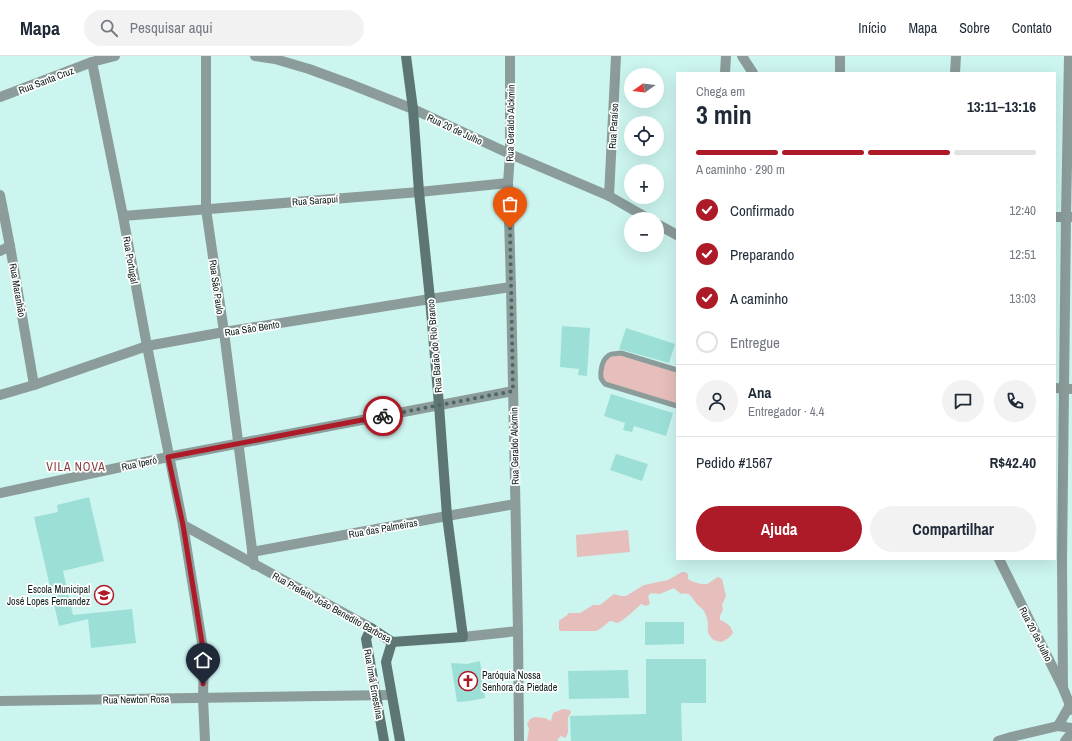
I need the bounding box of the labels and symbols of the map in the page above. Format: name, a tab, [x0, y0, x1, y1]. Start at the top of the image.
street label: Rua Santa Cruz	[17, 64, 76, 97]
north arrow	[624, 68, 664, 108]
street label: Rua Geraldo Alckmin	[503, 84, 518, 162]
street label: Rua Paraíso	[606, 102, 621, 149]
street label: Rua 20 de Julho	[425, 111, 485, 148]
pin	[493, 187, 527, 228]
street label: Rua Sarapuí	[292, 192, 339, 209]
street label: Rua Portugal	[120, 235, 141, 285]
street label: Rua São Paulo	[206, 259, 227, 316]
street label: Rua Maranhão	[6, 262, 29, 318]
street label: Rua Barão do Rio Branco	[424, 298, 445, 393]
street label: Rua São Bento	[224, 318, 281, 339]
courier	[363, 396, 403, 436]
street label: Rua Geraldo Alckmin	[507, 407, 522, 485]
street label: Rua Iperó	[120, 453, 158, 474]
district label: VILA NOVA	[46, 459, 106, 475]
street label: Rua das Palmeiras	[348, 516, 419, 541]
street label: Rua Prefeito João Benedito Barbosa	[270, 569, 394, 646]
place label: Escola Municipal José Lopes Fernandez	[7, 583, 90, 608]
school or university icon: Escola Municipal José Lopes Fernandez	[93, 584, 115, 606]
street label: Rua 20 de Julho	[1016, 605, 1055, 664]
pin	[186, 643, 220, 684]
street label: Rua Irmã Ernestina	[361, 648, 386, 721]
place label: Paróquia Nossa Senhora da Piedade	[482, 669, 558, 694]
church icon: Paróquia Nossa Senhora da Piedade	[457, 670, 479, 692]
street label: Rua Newton Rosa	[103, 692, 170, 707]

